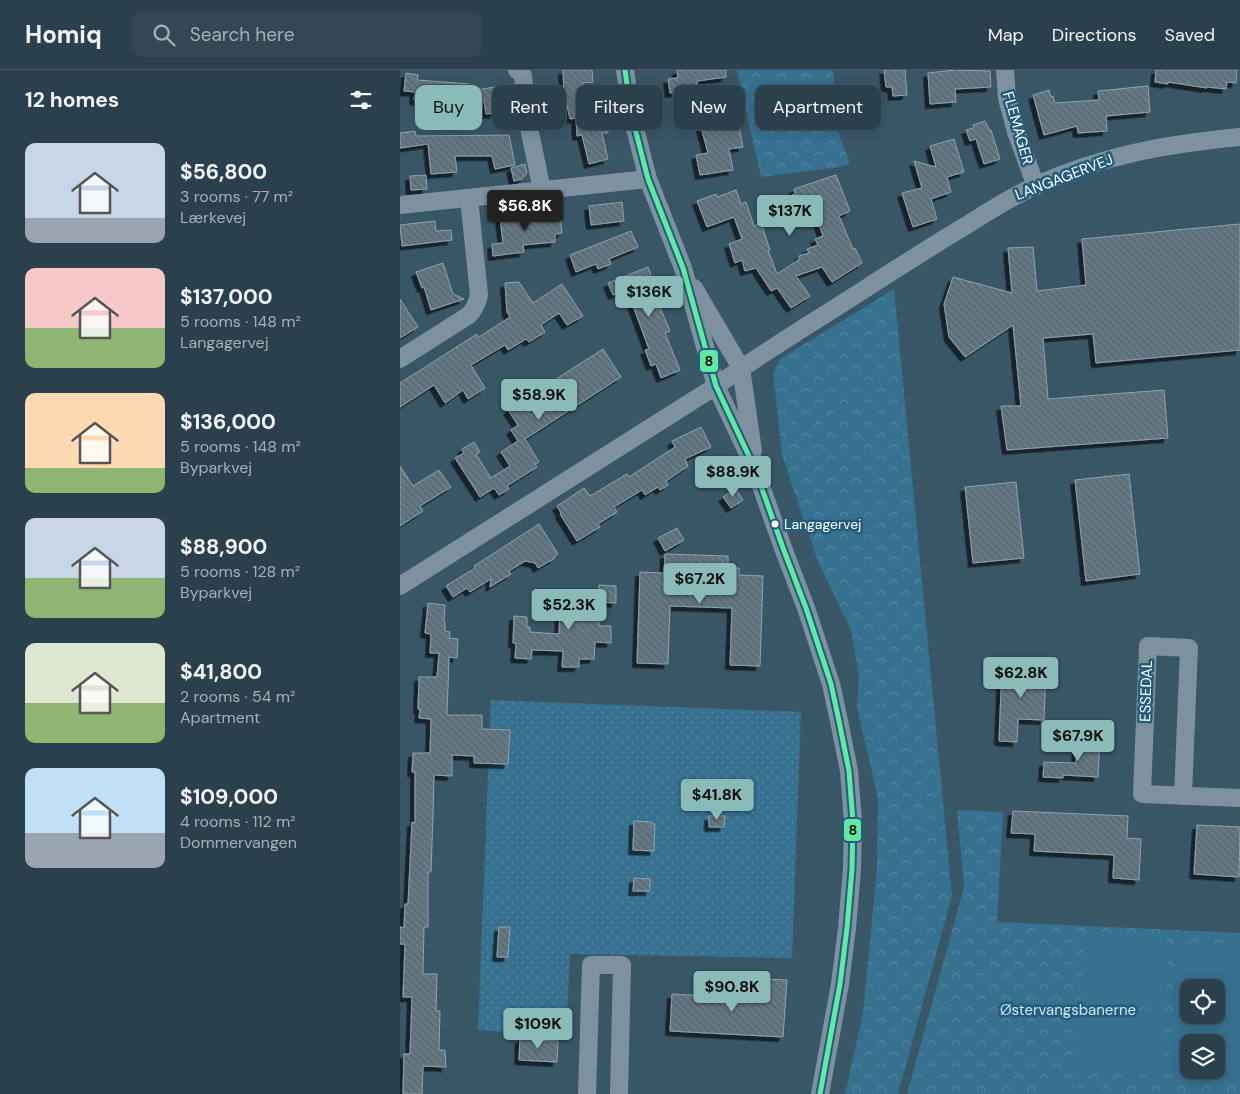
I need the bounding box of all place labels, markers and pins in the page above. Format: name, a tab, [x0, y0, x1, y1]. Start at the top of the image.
pin: $56.8K	[484, 190, 566, 232]
pin: $137K	[755, 194, 825, 237]
pin: $136K	[614, 276, 684, 318]
pin: $58.9K	[498, 378, 580, 421]
pin: $88.9K	[692, 456, 774, 498]
place label: Langagervej	[784, 515, 862, 533]
marker: Langagervej	[770, 519, 780, 529]
pin: $67.2K	[659, 562, 741, 605]
pin: $52.3K	[528, 588, 610, 631]
pin: $62.8K	[980, 656, 1062, 699]
pin: $67.9K	[1037, 720, 1119, 762]
pin: $41.8K	[676, 778, 758, 821]
pin: $90.8K	[691, 970, 773, 1013]
pin: $109K	[503, 1008, 573, 1050]

